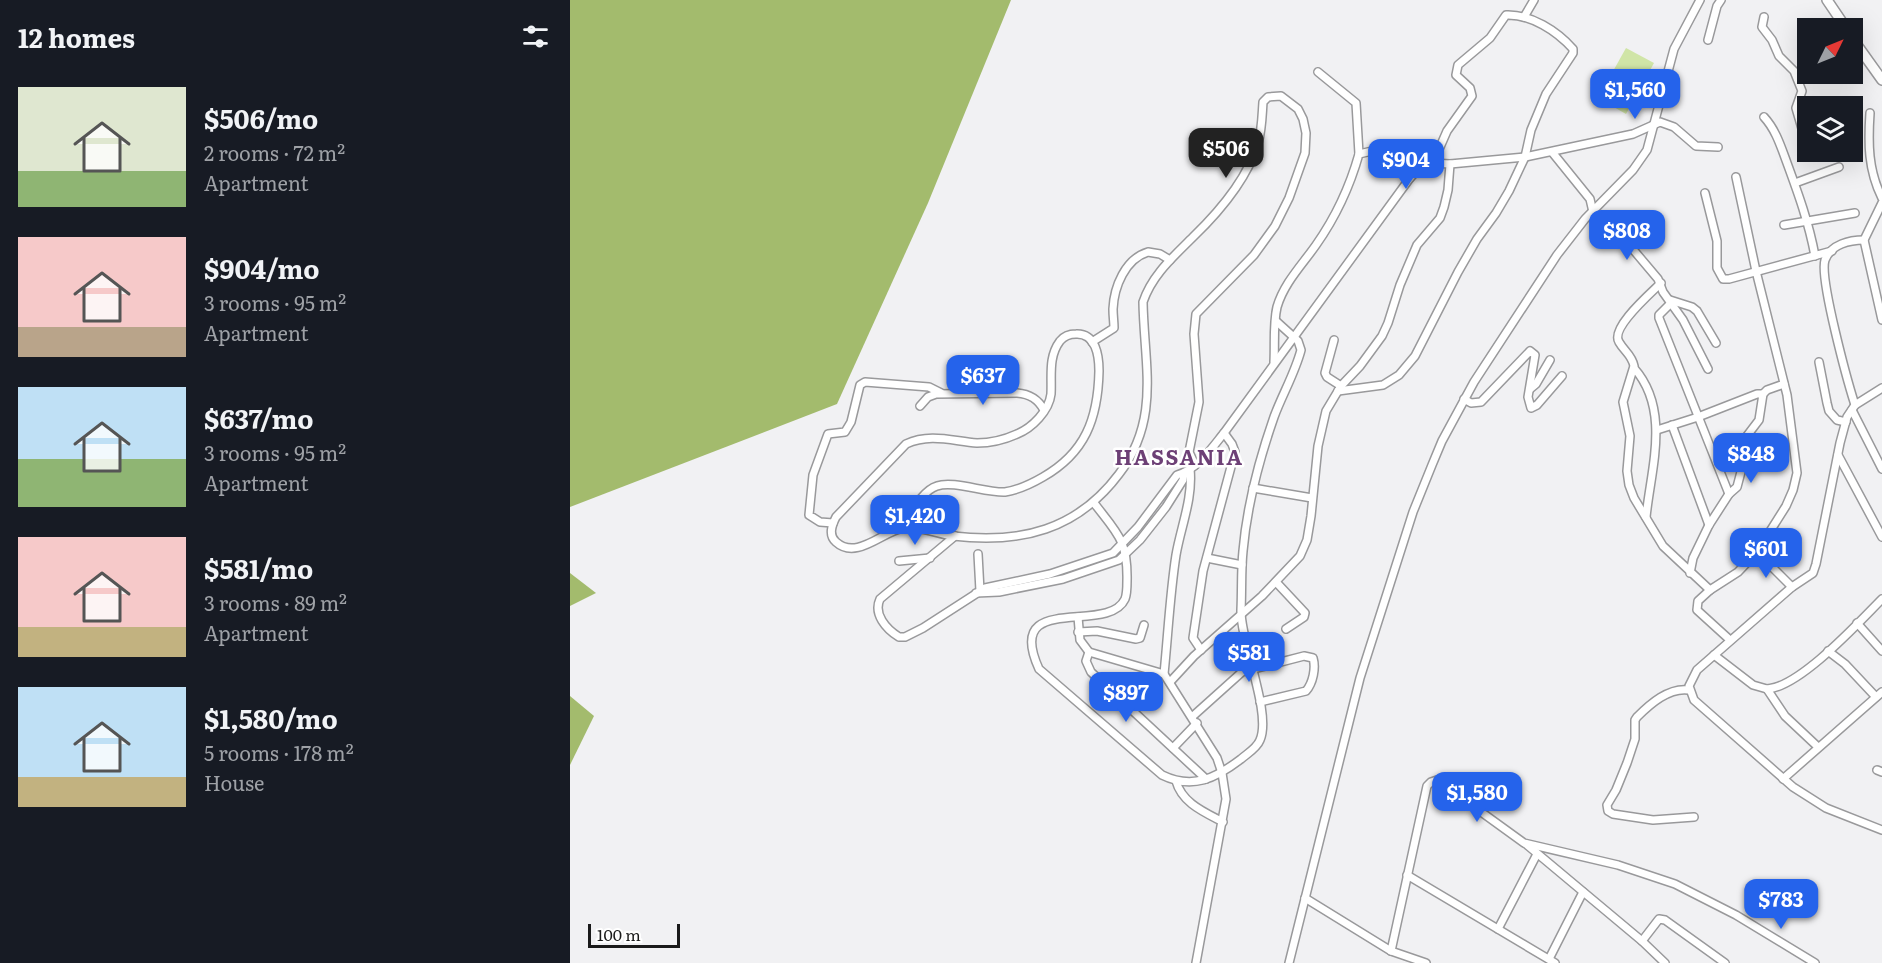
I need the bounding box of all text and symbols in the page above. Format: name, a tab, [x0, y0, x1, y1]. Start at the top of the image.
text: 12 homes	[18, 17, 135, 56]
north arrow	[1797, 18, 1863, 84]
map controls	[1797, 18, 1863, 162]
icon: filters	[519, 20, 552, 53]
pin: $1,560	[1586, 69, 1684, 120]
text: $1,560	[1604, 73, 1666, 103]
button: layers	[1797, 96, 1863, 162]
text: $506/mo	[204, 98, 318, 137]
icon: home	[66, 111, 138, 183]
pin: $506	[1190, 128, 1262, 179]
text: $506	[1203, 132, 1249, 162]
text: 2 rooms · 72 m²	[204, 137, 345, 167]
pin: $904	[1370, 139, 1442, 190]
text: $904	[1382, 143, 1430, 173]
text: Apartment	[204, 167, 309, 197]
pin: $808	[1591, 210, 1663, 261]
text: $808	[1603, 214, 1651, 244]
text: $904/mo	[204, 248, 320, 287]
icon: home	[66, 261, 138, 333]
text: 3 rooms · 95 m²	[204, 287, 346, 317]
text: Apartment	[204, 317, 309, 347]
pin: $637	[947, 355, 1019, 406]
text: $637	[960, 359, 1006, 389]
text: $637/mo	[204, 398, 313, 437]
icon: home	[66, 411, 138, 483]
pin: $848	[1715, 433, 1787, 484]
text: 3 rooms · 95 m²	[204, 437, 346, 467]
text: $848	[1727, 437, 1775, 467]
district label: HASSANIA	[1114, 440, 1244, 471]
text: Apartment	[204, 467, 309, 497]
pin: $1,420	[866, 495, 964, 546]
text: $1,420	[884, 499, 946, 529]
pin: $601	[1730, 528, 1802, 579]
text: $601	[1744, 532, 1788, 562]
text: $581/mo	[204, 548, 313, 587]
icon: home	[66, 561, 138, 633]
text: 3 rooms · 89 m²	[204, 587, 347, 617]
text: Apartment	[204, 617, 309, 647]
pin: $581	[1213, 632, 1285, 683]
text: $581	[1228, 636, 1270, 666]
pin: $897	[1090, 672, 1162, 723]
text: $897	[1103, 676, 1149, 706]
text: $1,580/mo	[204, 698, 338, 737]
icon: home	[66, 711, 138, 783]
text: 5 rooms · 178 m²	[204, 737, 354, 767]
text: House	[204, 767, 264, 797]
pin: $1,580	[1428, 772, 1526, 823]
text: $1,580	[1446, 776, 1508, 806]
pin: $783	[1745, 879, 1817, 930]
text: $783	[1758, 883, 1804, 913]
scale bar	[588, 921, 680, 948]
text: 100 m	[597, 922, 641, 946]

